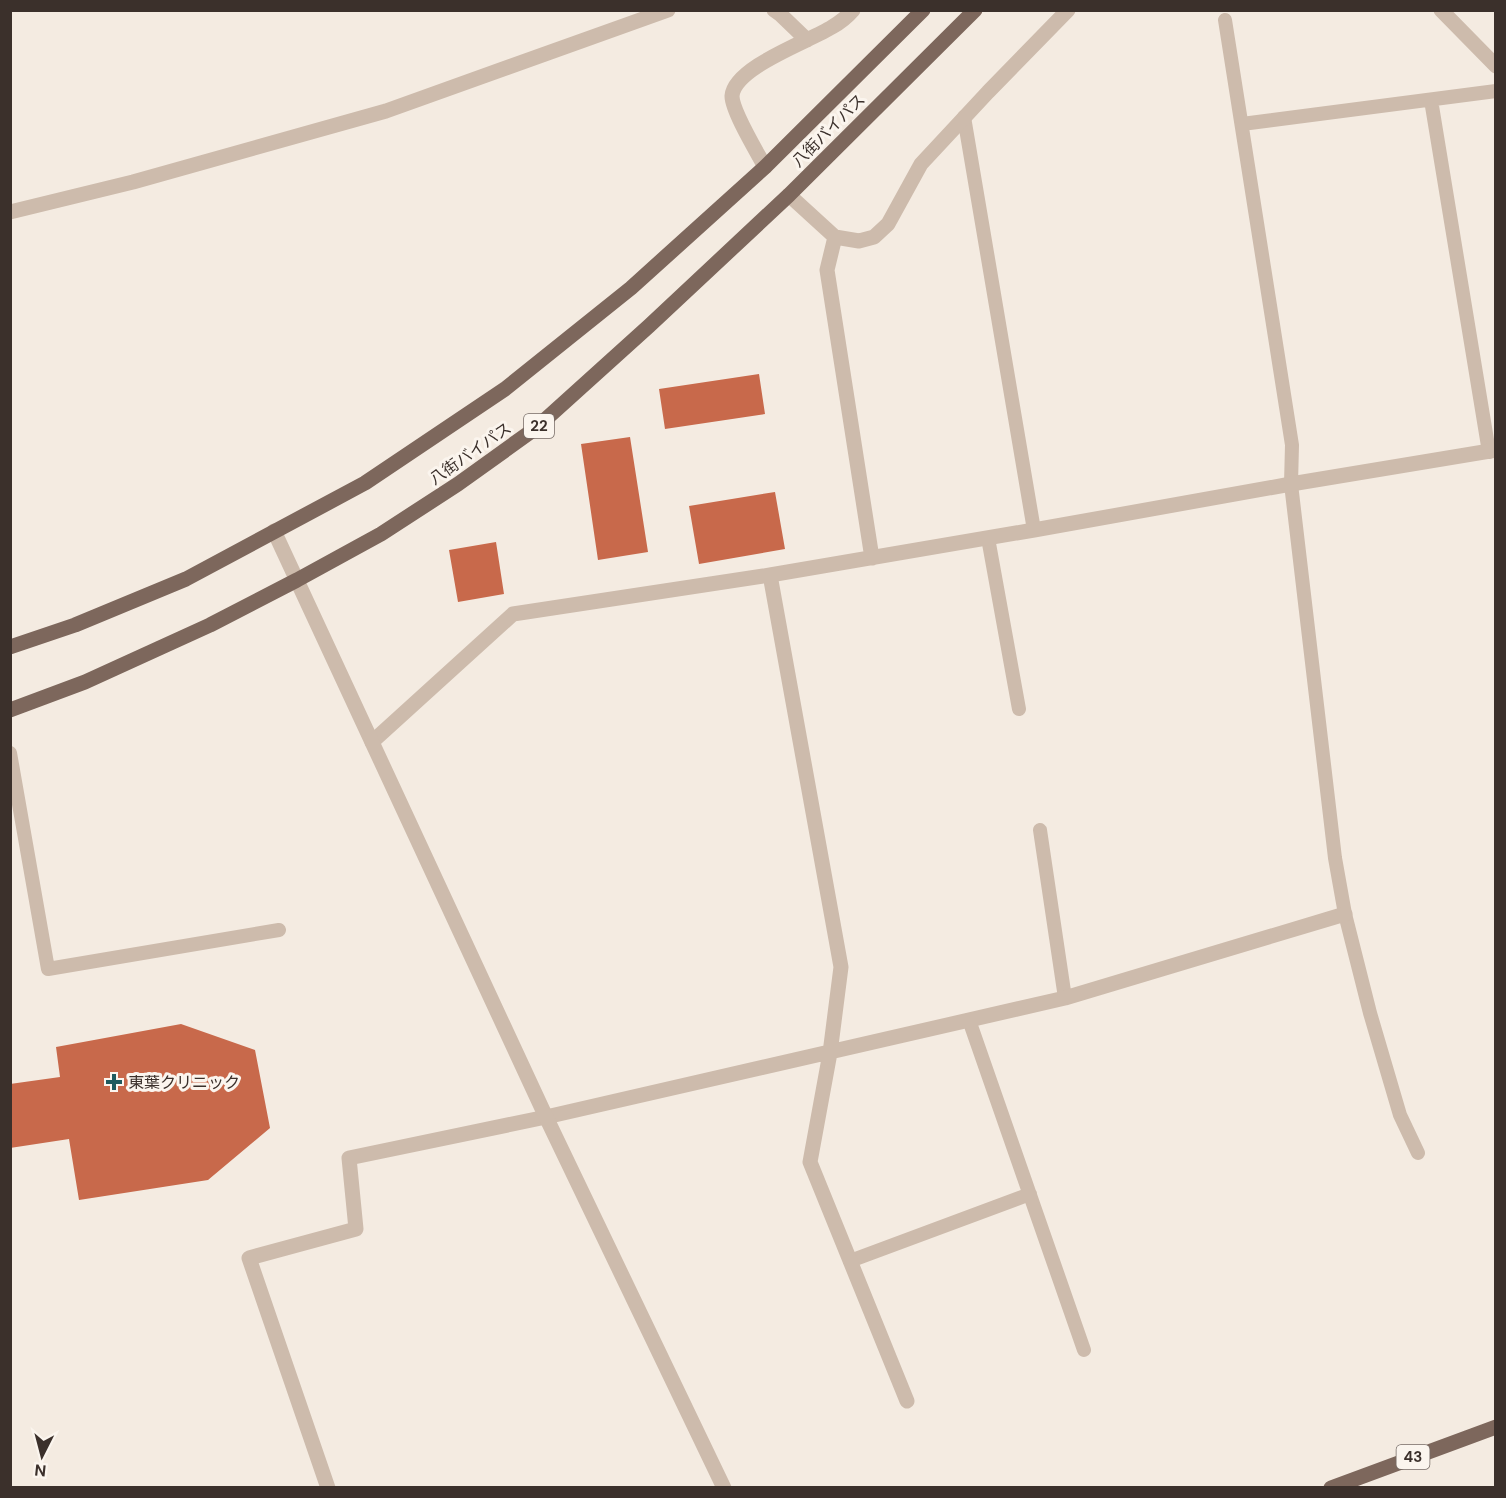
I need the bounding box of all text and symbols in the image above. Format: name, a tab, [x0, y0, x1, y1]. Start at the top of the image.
street label: 八街バイパス	[787, 89, 870, 172]
road number: 22	[524, 414, 554, 438]
street label: 八街バイパス	[425, 417, 516, 489]
place label: 東葉クリニック	[128, 1072, 240, 1093]
marker: 東葉クリニック	[105, 1073, 123, 1091]
north arrow	[12, 1426, 72, 1486]
road number: 43	[1396, 1445, 1430, 1469]
text: N	[34, 1459, 47, 1481]

